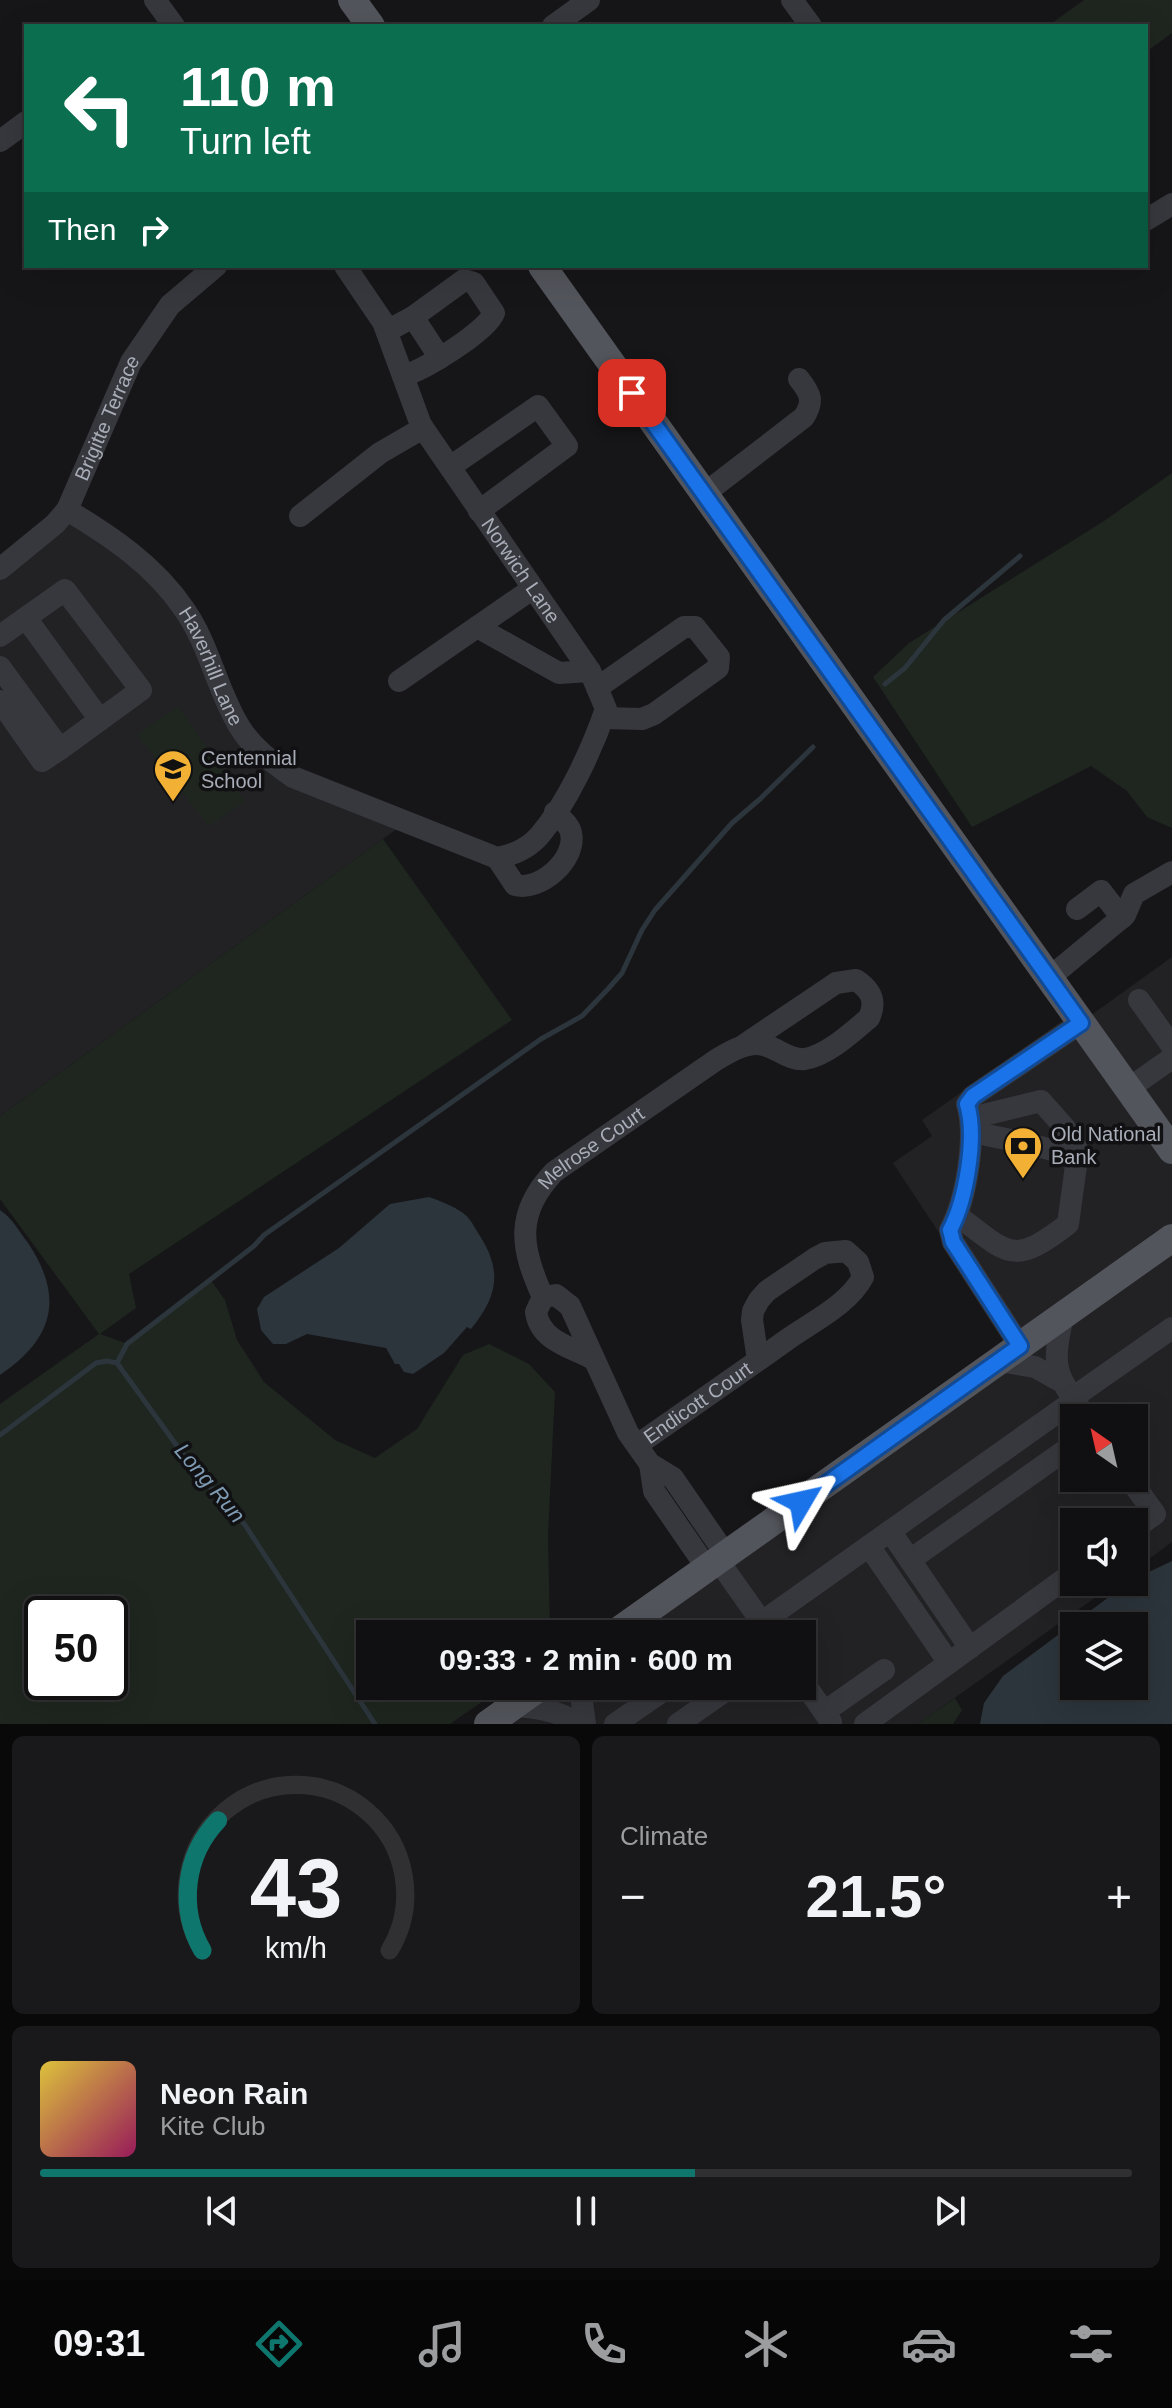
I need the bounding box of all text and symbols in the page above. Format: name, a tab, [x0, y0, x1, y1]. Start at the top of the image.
text: 110 m	[180, 55, 336, 118]
icon: left	[48, 56, 152, 160]
text: Turn left	[180, 121, 311, 162]
icon: right	[132, 208, 176, 252]
text: Then	[48, 213, 116, 246]
street label: Brigitte Terrace	[70, 351, 144, 484]
pin	[598, 359, 666, 427]
icon: arrive	[610, 371, 654, 415]
street label: Norwich Lane	[477, 514, 565, 627]
street label: Haverhill Lane	[175, 603, 247, 730]
place label: Centennial School	[201, 747, 297, 792]
school or university icon: Centennial School	[152, 748, 194, 803]
street label: Melrose Court	[533, 1102, 648, 1193]
place label: Old National Bank	[1051, 1123, 1161, 1168]
bank icon: Old National Bank	[1002, 1125, 1044, 1180]
street label: Endicott Court	[639, 1357, 756, 1448]
north arrow	[1060, 1404, 1148, 1492]
map controls	[1060, 1404, 1148, 1700]
water label: Long Run	[170, 1438, 250, 1528]
position arrow	[759, 1460, 843, 1544]
button: sound	[1060, 1508, 1148, 1596]
speed limit sign: 50	[24, 1596, 128, 1700]
button: layers	[1060, 1612, 1148, 1700]
text: 09:33 · 2 min · 600 m	[439, 1643, 733, 1676]
text: Climate	[620, 1821, 708, 1851]
text: 43	[250, 1842, 342, 1935]
text: 21.5°	[806, 1863, 946, 1930]
text: −	[620, 1872, 646, 1921]
text: +	[1106, 1872, 1132, 1921]
text: km/h	[265, 1932, 327, 1964]
text: Neon Rain	[160, 2077, 308, 2110]
text: Kite Club	[160, 2111, 266, 2141]
icon: previous	[200, 2189, 244, 2233]
icon: pause	[564, 2189, 608, 2233]
icon: next	[928, 2189, 972, 2233]
icon: directions	[251, 2316, 307, 2372]
icon: music	[414, 2316, 470, 2372]
icon: phone	[576, 2316, 632, 2372]
icon: climate	[738, 2316, 794, 2372]
icon: car	[901, 2316, 957, 2372]
icon: filters	[1063, 2316, 1119, 2372]
text: 09:31	[53, 2323, 145, 2364]

